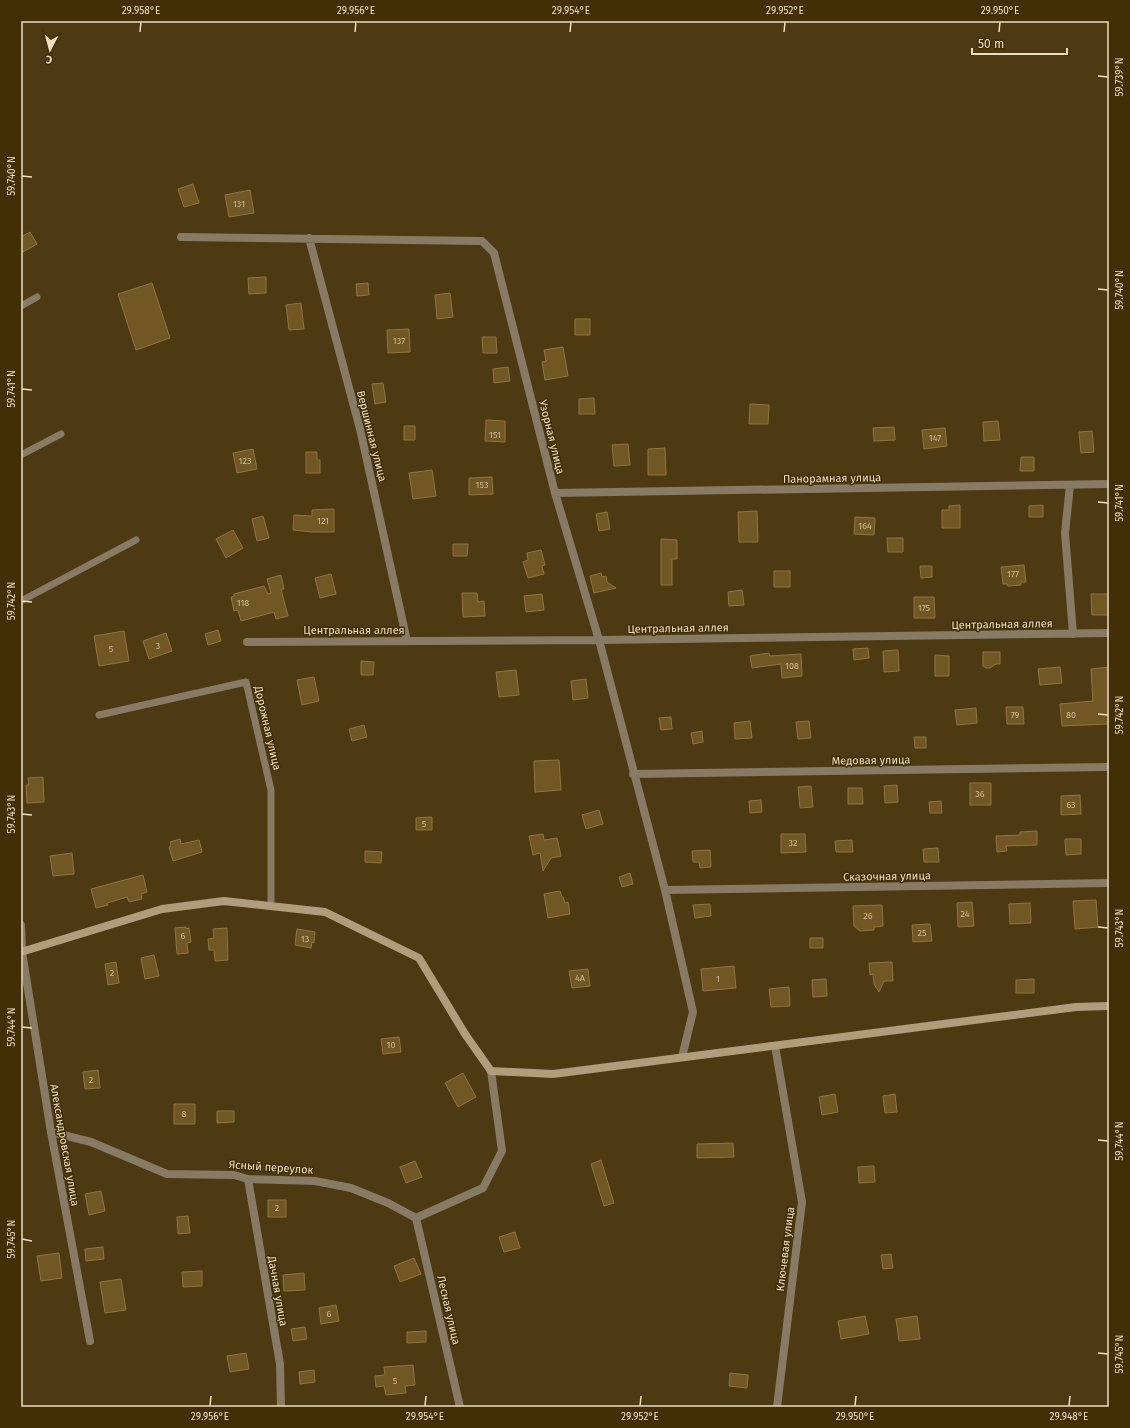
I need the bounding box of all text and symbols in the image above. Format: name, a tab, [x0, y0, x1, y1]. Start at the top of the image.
text: 29.958°E	[122, 5, 160, 17]
text: 29.956°E	[337, 5, 375, 17]
text: 29.954°E	[552, 5, 590, 17]
text: 29.952°E	[766, 5, 804, 17]
text: 29.950°E	[981, 5, 1019, 17]
north arrow	[30, 30, 70, 70]
scale bar	[972, 30, 1067, 56]
text: 50 m	[978, 37, 1004, 51]
text: С	[45, 53, 53, 66]
text: 59.739°N	[1114, 57, 1126, 97]
text: 59.740°N	[6, 156, 18, 196]
house number: 131	[233, 199, 245, 209]
text: 59.740°N	[1114, 270, 1126, 310]
house number: 137	[393, 336, 405, 346]
text: 59.741°N	[6, 370, 18, 408]
street label: Вершинная улица	[354, 389, 389, 483]
street label: Узорная улица	[536, 399, 567, 476]
house number: 151	[489, 430, 501, 440]
house number: 147	[929, 433, 941, 443]
house number: 123	[239, 456, 251, 466]
street label: Панорамная улица	[783, 471, 881, 486]
house number: 153	[476, 480, 488, 490]
text: 59.741°N	[1114, 484, 1126, 522]
house number: 121	[317, 516, 329, 526]
house number: 164	[858, 521, 872, 531]
house number: 177	[1007, 569, 1019, 579]
text: 59.742°N	[6, 582, 18, 620]
house number: 118	[237, 598, 249, 608]
house number: 175	[918, 603, 931, 613]
street label: Центральная аллея	[951, 617, 1053, 632]
street label: Центральная аллея	[627, 621, 729, 636]
street label: Центральная аллея	[303, 624, 405, 637]
house number: 3	[156, 641, 160, 651]
house number: 5	[109, 644, 114, 654]
house number: 108	[785, 661, 799, 671]
street label: Дорожная улица	[251, 684, 284, 772]
text: 59.742°N	[1114, 696, 1126, 734]
house number: 79	[1011, 710, 1020, 720]
house number: 80	[1066, 710, 1076, 720]
street label: Медовая улица	[832, 753, 910, 768]
house number: 36	[975, 789, 985, 799]
text: 59.743°N	[6, 795, 18, 833]
house number: 63	[1066, 800, 1076, 810]
house number: 5	[422, 819, 427, 829]
house number: 32	[789, 838, 797, 848]
street label: Сказочная улица	[843, 869, 931, 884]
house number: 24	[960, 909, 970, 919]
text: 59.743°N	[1114, 909, 1126, 947]
house number: 26	[863, 911, 873, 921]
house number: 25	[918, 928, 927, 938]
house number: 6	[181, 931, 186, 941]
house number: 13	[301, 934, 309, 944]
house number: 2	[110, 968, 114, 978]
house number: 4А	[575, 973, 586, 983]
house number: 1	[716, 974, 720, 984]
text: 59.744°N	[6, 1007, 18, 1047]
house number: 10	[387, 1040, 395, 1050]
house number: 2	[89, 1075, 93, 1085]
street label: Александровская улица	[47, 1083, 82, 1207]
house number: 8	[182, 1109, 187, 1119]
text: 59.744°N	[1114, 1121, 1126, 1161]
street label: Ясный переулок	[228, 1158, 314, 1177]
house number: 2	[275, 1203, 279, 1213]
street label: Ключевая улица	[774, 1206, 797, 1292]
text: 59.745°N	[6, 1220, 18, 1258]
street label: Дачная улица	[265, 1254, 290, 1327]
street label: Лесная улица	[434, 1274, 463, 1346]
house number: 6	[327, 1309, 332, 1319]
text: 59.745°N	[1114, 1335, 1126, 1373]
house number: 5	[393, 1376, 398, 1386]
text: 29.956°E	[191, 1411, 229, 1423]
text: 29.954°E	[406, 1411, 444, 1423]
text: 29.952°E	[621, 1411, 659, 1423]
text: 29.950°E	[836, 1411, 874, 1423]
text: 29.948°E	[1050, 1411, 1088, 1423]

